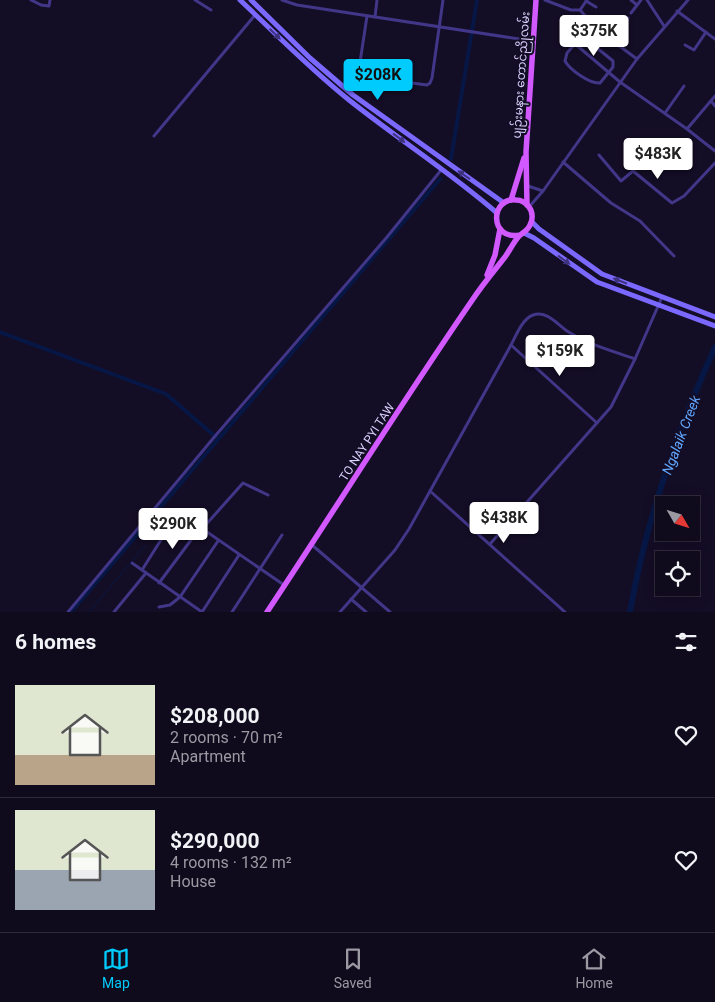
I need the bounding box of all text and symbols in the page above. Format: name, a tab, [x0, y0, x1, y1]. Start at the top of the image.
street label: ပျဉ်းမနား တောင်ညိုလမ်း	[508, 11, 535, 139]
pin: $375K	[559, 15, 629, 57]
text: $375K	[571, 21, 617, 40]
one-way arrow	[269, 28, 281, 40]
pin: $208K	[343, 58, 413, 101]
text: $208K	[355, 65, 401, 84]
one-way arrow	[392, 133, 406, 143]
pin: $483K	[623, 138, 693, 180]
text: $483K	[635, 144, 681, 163]
one-way arrow	[457, 170, 471, 180]
one-way arrow	[558, 255, 571, 265]
one-way arrow	[612, 277, 627, 285]
pin: $159K	[525, 334, 595, 377]
text: $159K	[537, 341, 583, 360]
water label: Ngalaik Creek	[659, 392, 704, 477]
street label: TO NAY PYI TAW	[337, 400, 398, 484]
north arrow	[655, 496, 700, 541]
map controls	[655, 496, 700, 596]
pin: $438K	[469, 502, 539, 544]
pin: $290K	[138, 508, 208, 550]
text: $438K	[481, 508, 527, 527]
text: $290K	[150, 514, 196, 533]
button: locate	[655, 551, 700, 596]
icon: filters	[672, 628, 700, 656]
text: 6 homes	[15, 630, 96, 654]
text: $208,000	[170, 704, 260, 728]
icon: home	[55, 705, 115, 765]
icon: heart	[672, 721, 700, 749]
text: 2 rooms · 70 m²	[170, 728, 283, 747]
text: Apartment	[170, 747, 246, 766]
text: $290,000	[170, 829, 260, 853]
icon: home	[55, 830, 115, 890]
icon: heart	[672, 846, 700, 874]
text: 4 rooms · 132 m²	[170, 853, 292, 872]
text: House	[170, 872, 216, 891]
tab: Map	[102, 945, 130, 991]
tab: Saved	[334, 945, 372, 991]
tab: Home	[575, 945, 613, 991]

